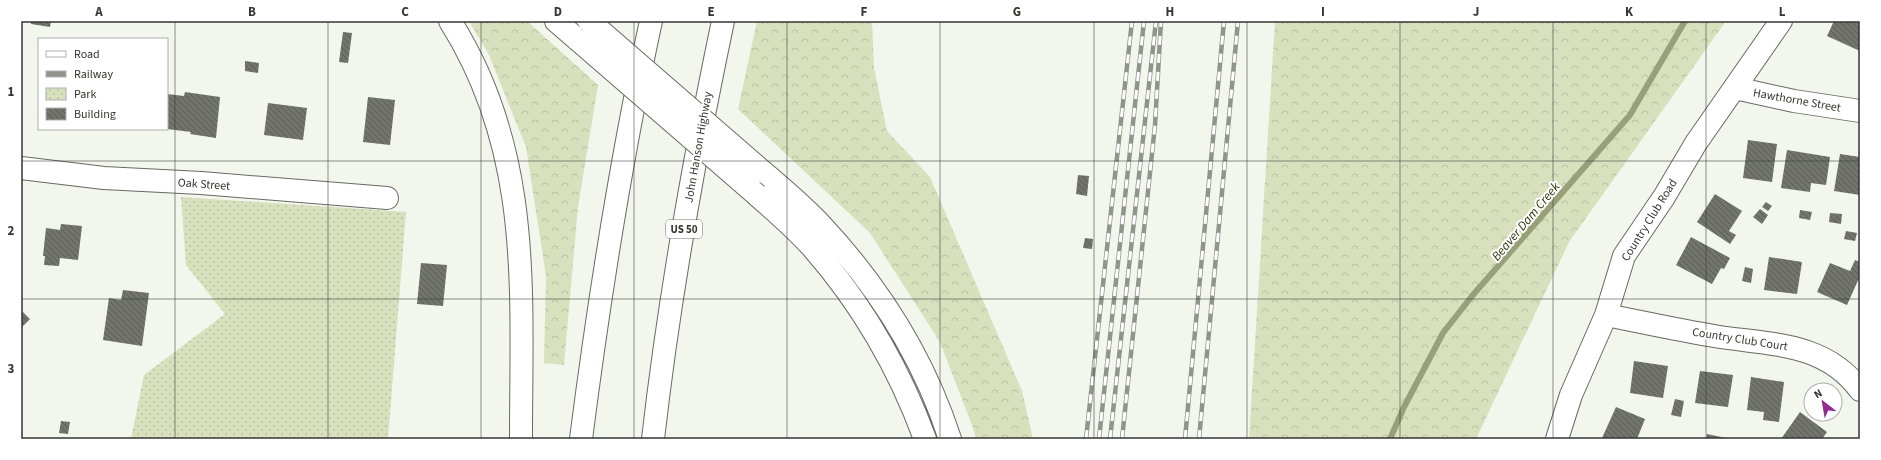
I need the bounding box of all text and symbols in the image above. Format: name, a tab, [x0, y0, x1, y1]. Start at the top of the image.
text: A	[94, 3, 103, 21]
text: B	[248, 3, 256, 21]
text: C	[401, 3, 409, 21]
text: D	[554, 3, 562, 21]
text: E	[707, 3, 715, 21]
text: F	[861, 3, 868, 21]
text: G	[1013, 3, 1021, 21]
text: H	[1166, 3, 1174, 21]
text: I	[1321, 3, 1325, 21]
text: J	[1473, 3, 1479, 21]
text: K	[1625, 3, 1634, 21]
text: L	[1779, 3, 1786, 21]
legend	[38, 38, 168, 130]
text: Road	[74, 46, 100, 63]
text: Railway	[74, 66, 113, 83]
text: 1	[8, 83, 15, 101]
street label: Hawthorne Street	[1752, 84, 1842, 117]
text: Park	[74, 86, 96, 103]
street label: John Hanson Highway	[680, 90, 717, 204]
text: Building	[74, 106, 116, 123]
street label: Oak Street	[177, 174, 231, 195]
street label: Country Club Road	[1617, 176, 1682, 265]
water label: Beaver Dam Creek	[1488, 178, 1565, 265]
road number: US 50	[666, 220, 702, 238]
text: 2	[8, 222, 15, 240]
street label: Country Club Court	[1691, 324, 1789, 355]
text: 3	[8, 360, 15, 378]
north arrow	[1803, 382, 1843, 422]
text: N	[1811, 386, 1825, 402]

